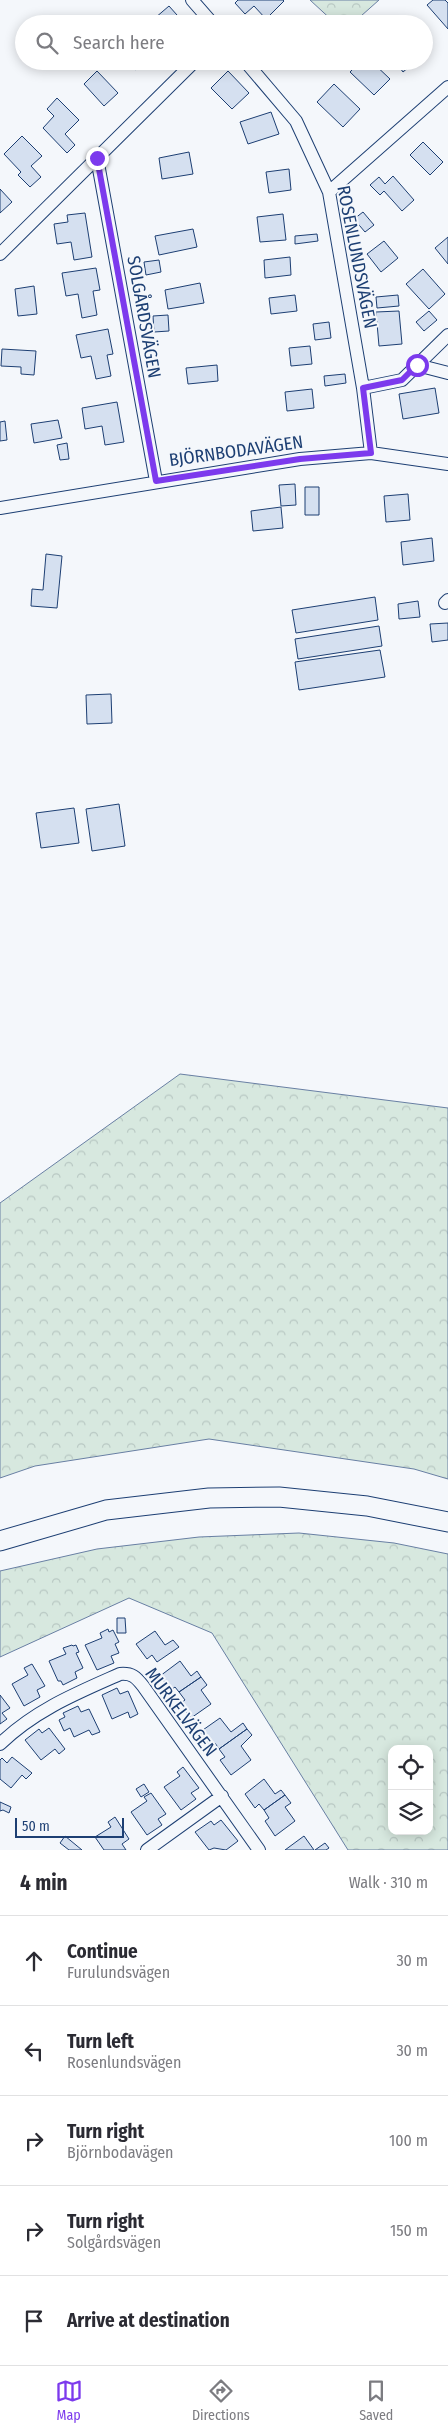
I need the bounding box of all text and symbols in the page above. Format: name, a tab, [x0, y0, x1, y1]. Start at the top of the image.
search box	[15, 15, 433, 70]
icon: search	[33, 29, 61, 57]
text: Search here	[73, 31, 165, 54]
route end	[86, 147, 109, 170]
street label: ROSENLUNDSVÄGEN	[332, 184, 382, 330]
street label: SOLGÅRDSVÄGEN	[122, 254, 167, 380]
route start	[406, 354, 429, 377]
street label: BJÖRNBODAVÄGEN	[168, 431, 304, 471]
street label: MURKELVÄGEN	[140, 1663, 222, 1761]
map controls	[388, 1745, 433, 1835]
button: locate	[388, 1745, 433, 1790]
button: layers	[388, 1790, 433, 1835]
scale bar	[15, 1815, 124, 1838]
text: 50 m	[22, 1818, 50, 1835]
text: 4 min	[20, 1870, 68, 1896]
text: Walk · 310 m	[349, 1873, 428, 1892]
text: Continue	[67, 1940, 138, 1963]
icon: ahead	[20, 1947, 48, 1975]
text: 30 m	[396, 1951, 428, 1970]
text: Furulundsvägen	[67, 1963, 170, 1982]
text: Turn left	[67, 2030, 134, 2053]
icon: left	[20, 2037, 48, 2065]
text: 30 m	[396, 2041, 428, 2060]
text: Rosenlundsvägen	[67, 2053, 181, 2072]
text: Turn right	[67, 2120, 144, 2143]
icon: right	[20, 2127, 48, 2155]
text: 100 m	[389, 2131, 428, 2150]
text: Björnbodavägen	[67, 2143, 174, 2162]
text: Turn right	[67, 2210, 144, 2233]
icon: right	[20, 2217, 48, 2245]
text: 150 m	[390, 2221, 428, 2240]
text: Solgårdsvägen	[67, 2233, 161, 2252]
icon: arrive	[20, 2307, 48, 2335]
text: Arrive at destination	[67, 2309, 230, 2332]
tab: Map	[55, 2377, 83, 2424]
tab: Directions	[192, 2377, 250, 2424]
tab: Saved	[359, 2377, 393, 2424]

